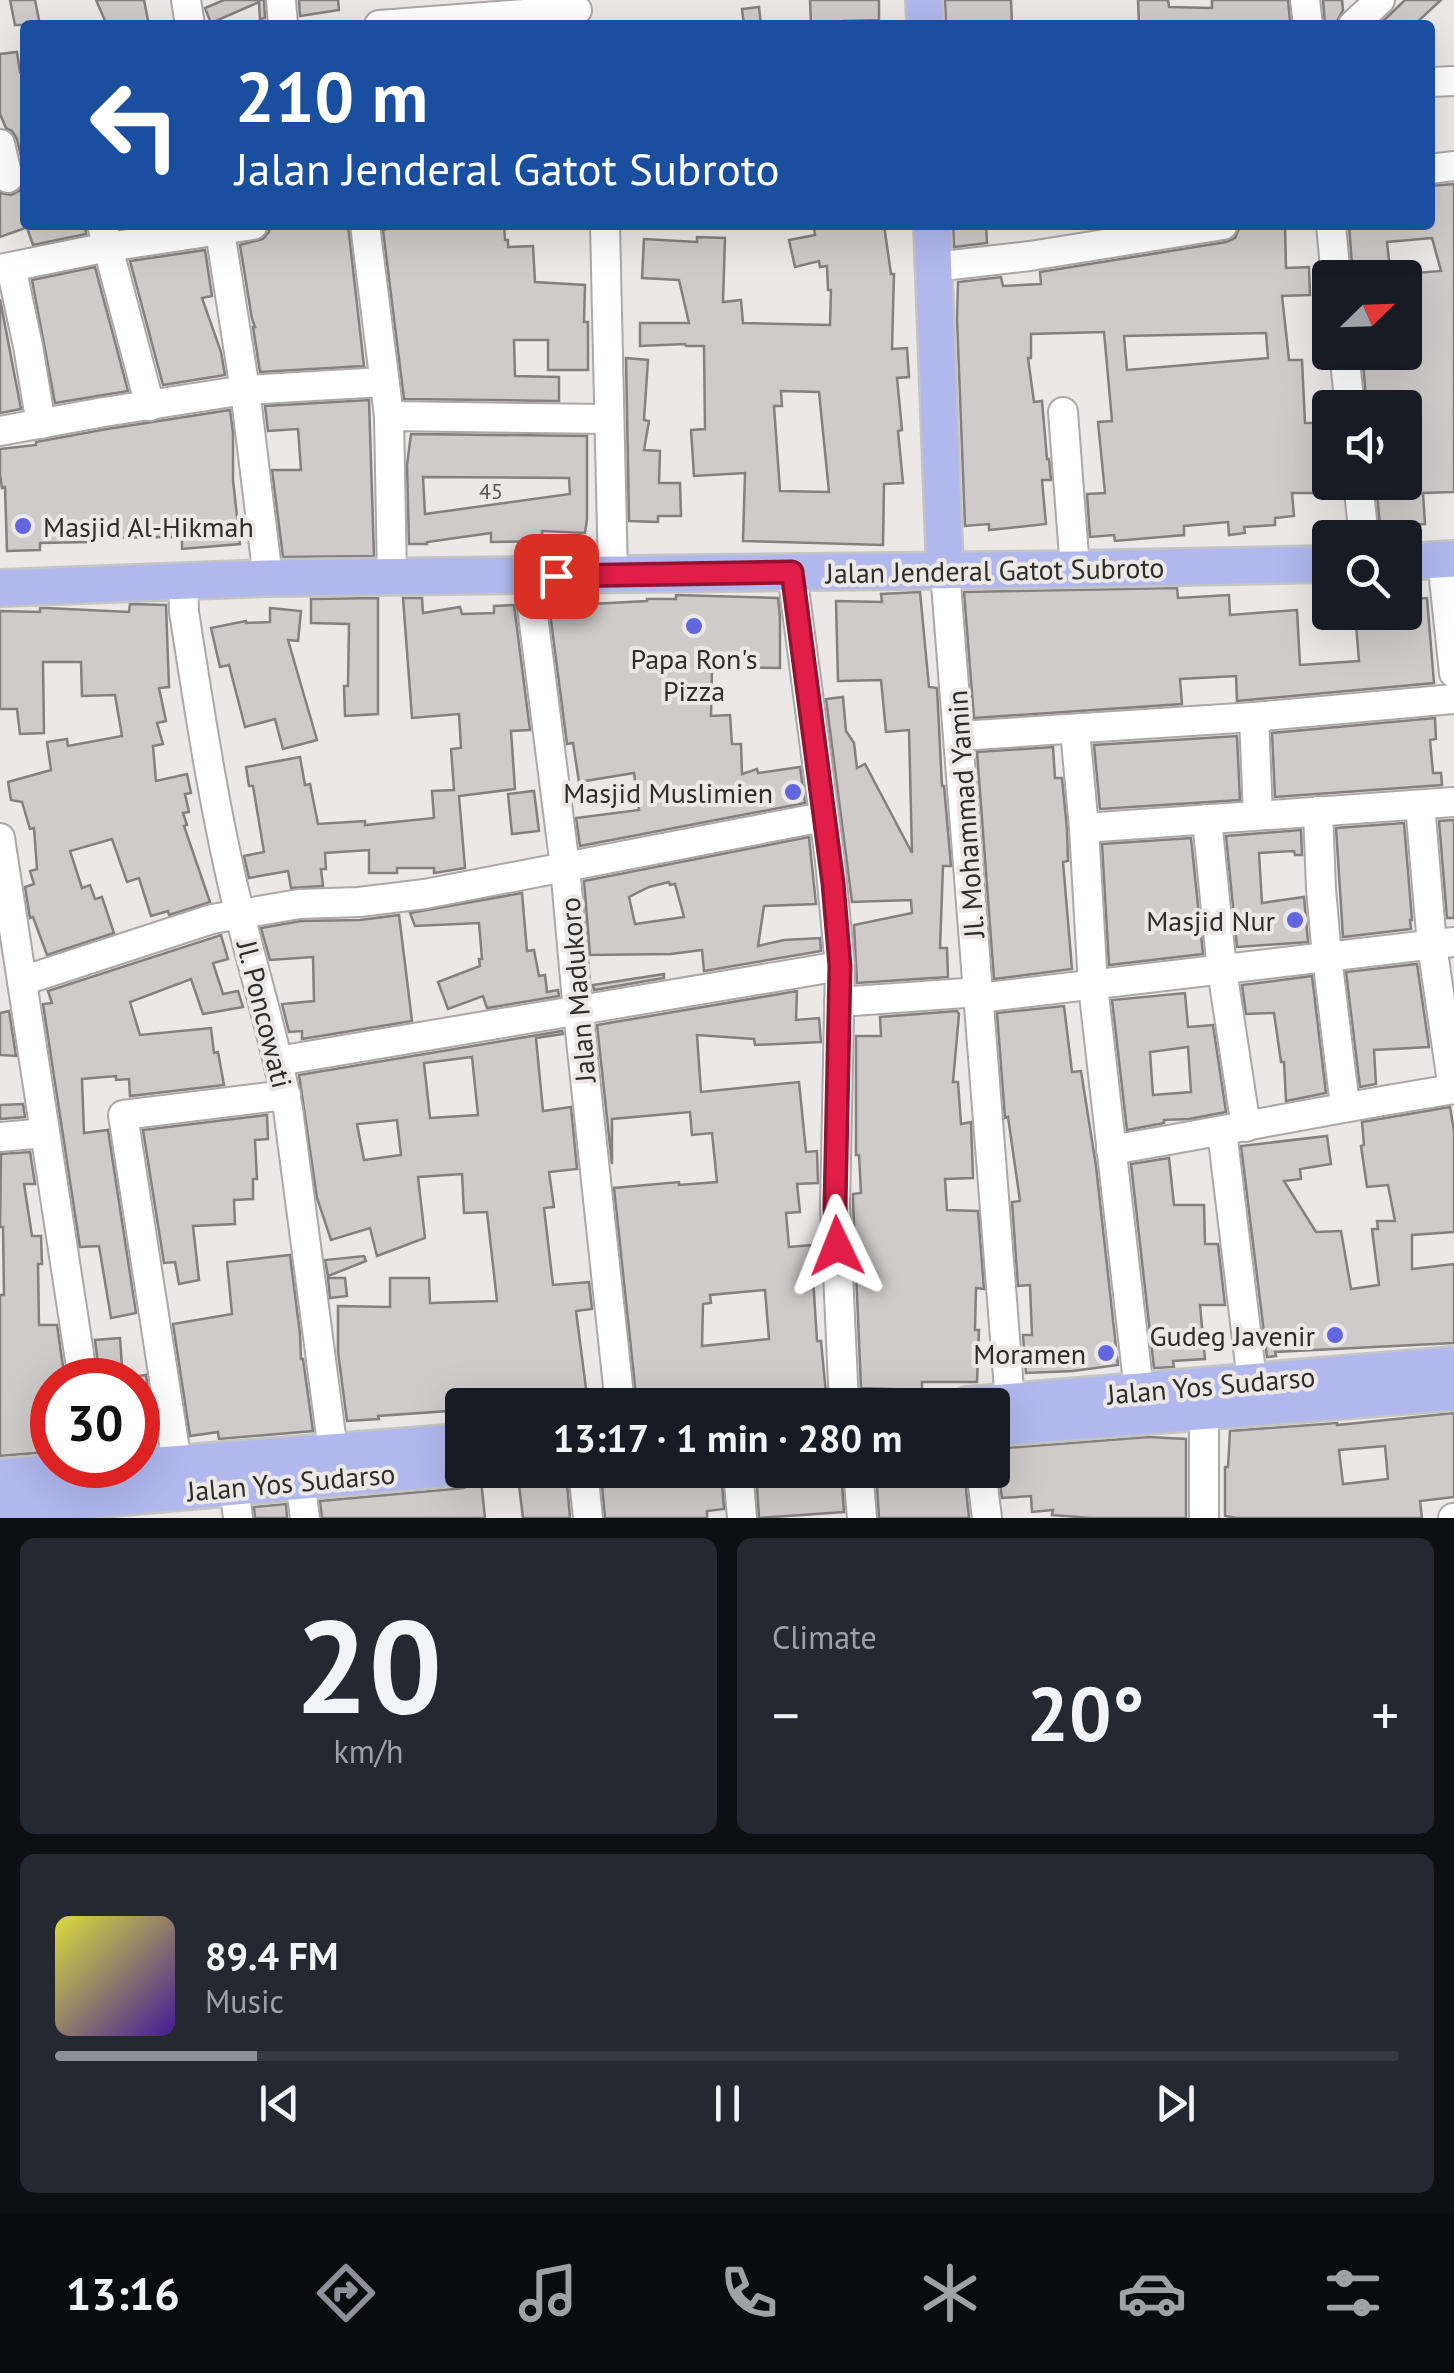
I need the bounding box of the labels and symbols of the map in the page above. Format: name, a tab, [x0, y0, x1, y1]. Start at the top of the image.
north arrow	[1312, 260, 1422, 370]
house number: 45	[479, 477, 503, 505]
place label: Masjid Al-Hikmah	[43, 508, 254, 545]
marker: Masjid Al-Hikmah	[12, 515, 34, 537]
pin	[514, 534, 599, 619]
street label: Jalan Jenderal Gatot Subroto	[824, 549, 1165, 591]
marker: Papa Ron's Pizza	[683, 615, 705, 637]
place label: Papa Ron's Pizza	[631, 640, 757, 709]
street label: Jl. Mohammad Yamin	[938, 689, 992, 940]
place label: Masjid Muslimien	[563, 774, 773, 811]
marker: Masjid Muslimien	[782, 781, 804, 803]
street label: Jalan Madukoro	[550, 896, 604, 1085]
place label: Masjid Nur	[1146, 902, 1275, 939]
marker: Masjid Nur	[1284, 909, 1306, 931]
street label: Jl. Poncowati	[229, 935, 301, 1092]
position arrow	[785, 1194, 889, 1298]
place label: Gudeg Javenir	[1149, 1317, 1315, 1354]
marker: Gudeg Javenir	[1324, 1324, 1346, 1346]
place label: Moramen	[973, 1335, 1086, 1372]
marker: Moramen	[1095, 1342, 1117, 1364]
street label: Jalan Yos Sudarso	[1104, 1357, 1317, 1413]
speed limit sign: 30	[30, 1358, 160, 1488]
street label: Jalan Yos Sudarso	[184, 1454, 397, 1510]

